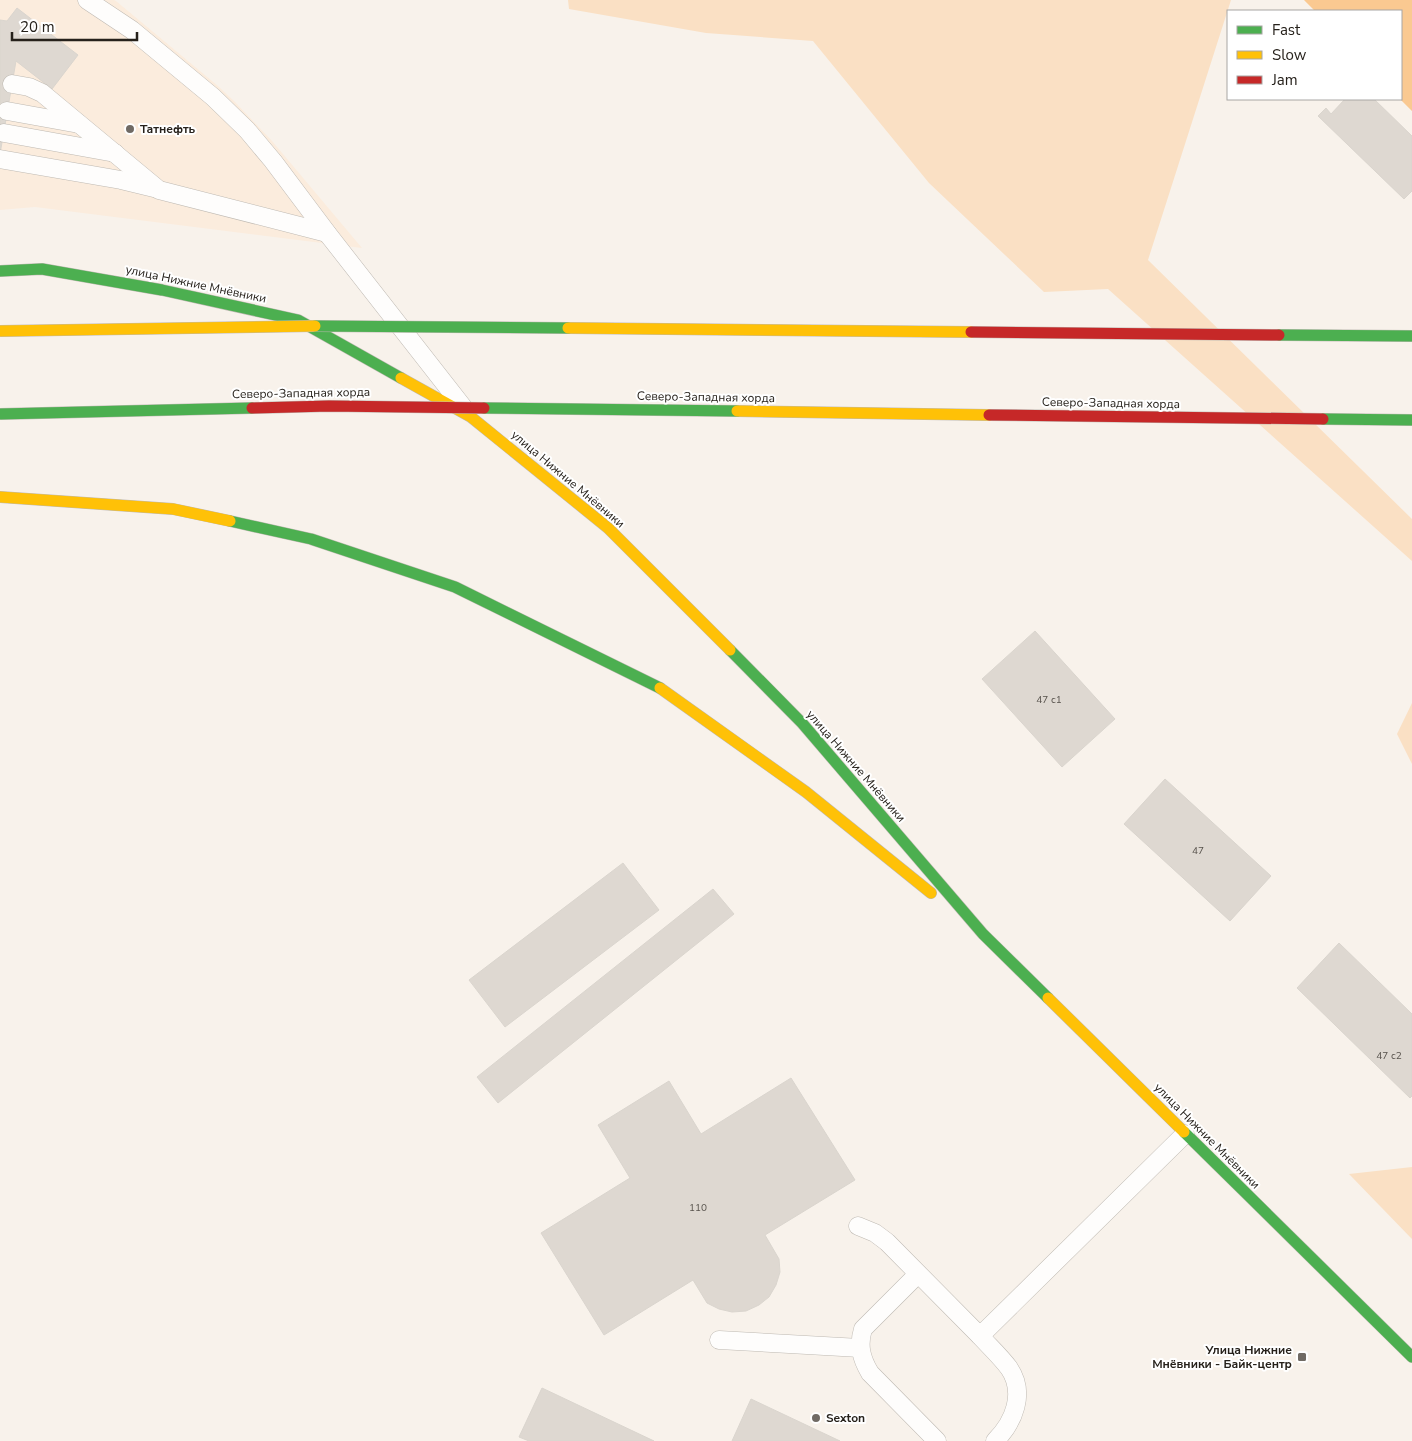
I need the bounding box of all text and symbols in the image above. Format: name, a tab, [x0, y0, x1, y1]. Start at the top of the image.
scale bar	[12, 10, 138, 42]
legend	[1227, 10, 1402, 100]
text: 20 m	[20, 17, 55, 37]
text: Fast	[1272, 20, 1301, 40]
text: Slow	[1272, 45, 1307, 65]
text: Jam	[1271, 70, 1298, 90]
place label: Татнефть	[140, 121, 196, 137]
marker: Татнефть	[124, 123, 136, 135]
street label: улица Нижние Мнёвники	[124, 261, 268, 307]
street label: Северо-Западная хорда	[232, 384, 370, 402]
street label: Северо-Западная хорда	[637, 388, 775, 406]
street label: Северо-Западная хорда	[1042, 394, 1180, 412]
street label: улица Нижние Мнёвники	[508, 427, 628, 531]
house number: 47 с1	[1036, 693, 1062, 707]
street label: улица Нижние Мнёвники	[803, 707, 909, 825]
house number: 47	[1192, 844, 1204, 858]
house number: 47 с2	[1376, 1049, 1402, 1063]
street label: улица Нижние Мнёвники	[1151, 1080, 1263, 1192]
house number: 110	[689, 1201, 707, 1215]
place label: Улица Нижние Мнёвники - Байк-центр	[1152, 1342, 1292, 1372]
marker: Улица Нижние Мнёвники - Байк-центр	[1296, 1351, 1308, 1363]
place label: Sexton	[826, 1410, 865, 1426]
marker: Sexton	[810, 1412, 822, 1424]

